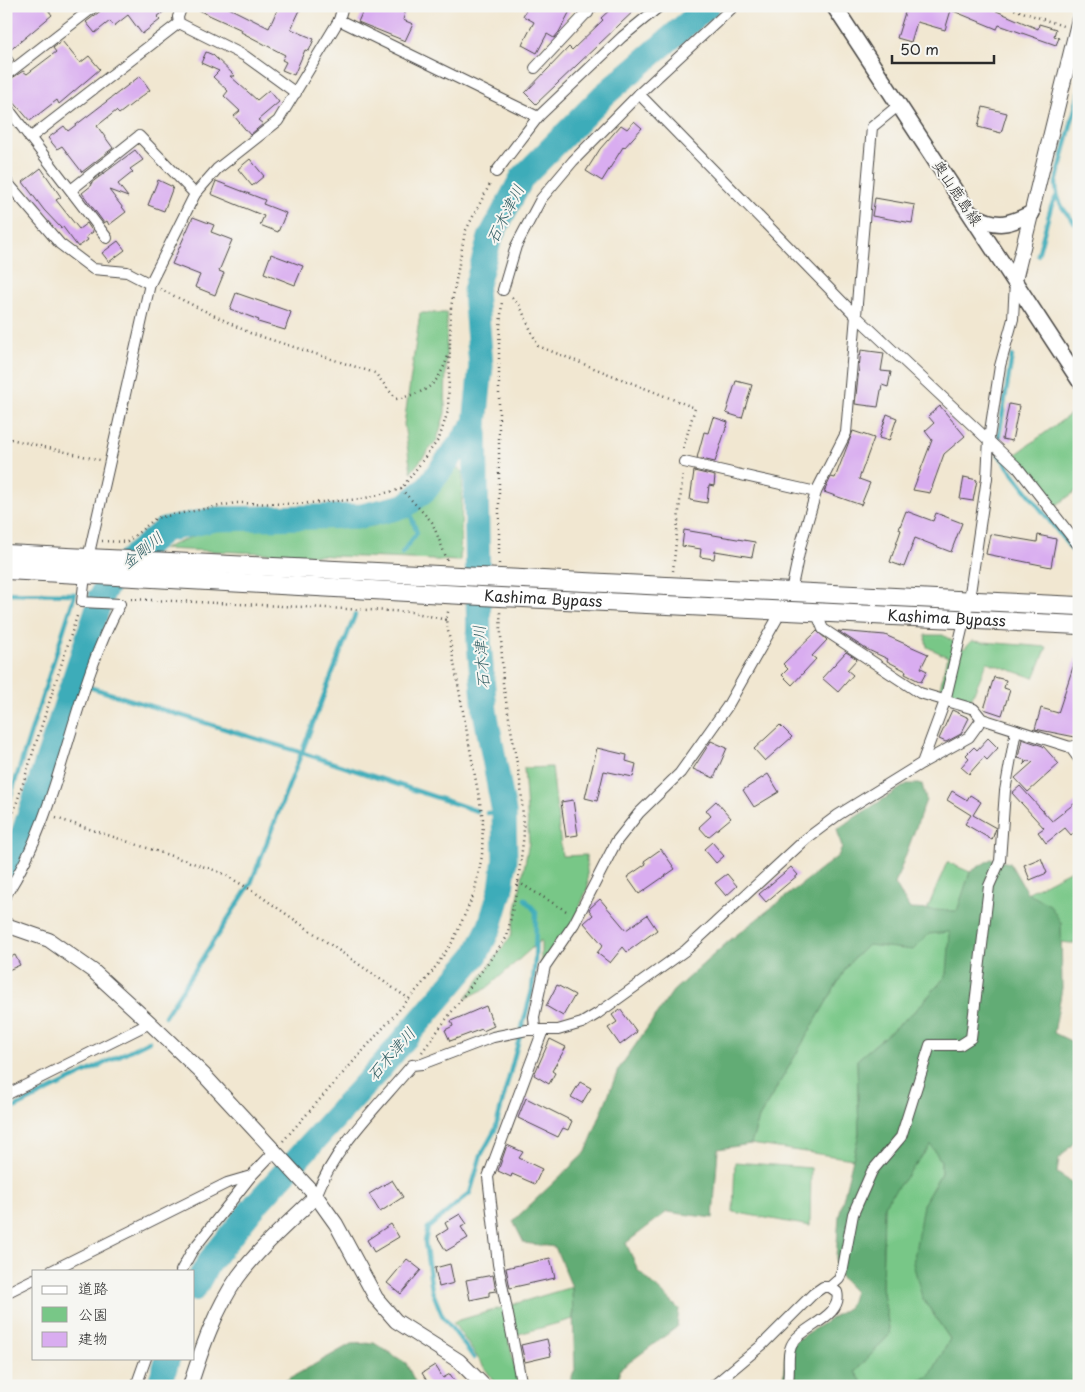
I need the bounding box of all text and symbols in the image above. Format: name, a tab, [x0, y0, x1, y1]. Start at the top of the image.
scale bar	[892, 32, 995, 64]
text: 50 m	[900, 37, 939, 60]
street label: 奥山鹿島線	[928, 155, 989, 230]
water label: 石木津川	[479, 180, 529, 248]
water label: 金剛川	[115, 525, 168, 574]
street label: Kashima Bypass	[483, 583, 603, 612]
street label: Kashima Bypass	[887, 603, 1007, 631]
water label: 石木津川	[466, 624, 494, 690]
water label: 石木津川	[360, 1021, 420, 1085]
legend	[32, 1270, 195, 1360]
text: 道路	[78, 1276, 108, 1299]
text: 公園	[78, 1302, 108, 1325]
text: 建物	[78, 1326, 108, 1349]

